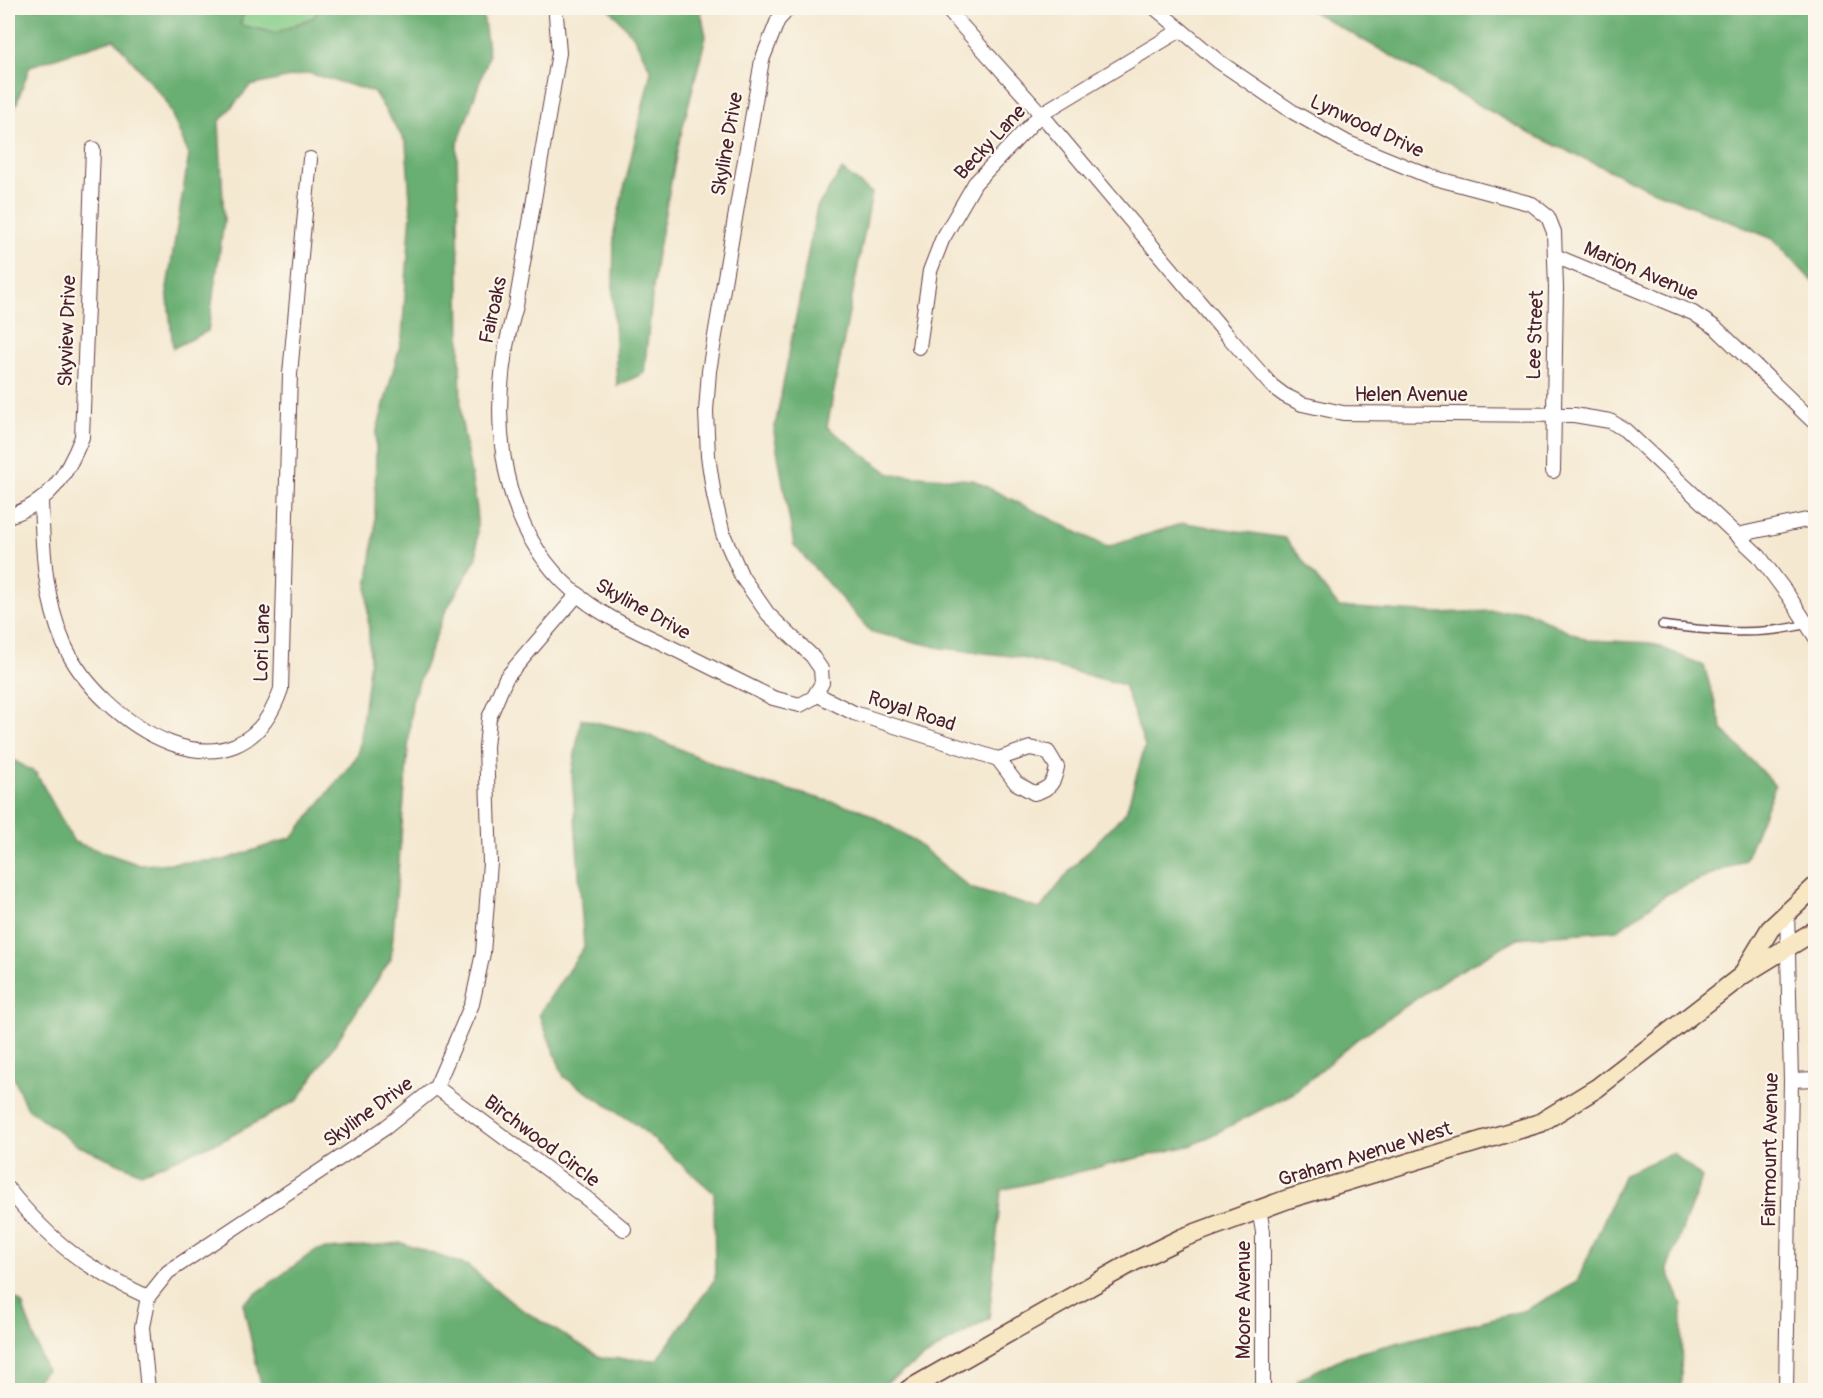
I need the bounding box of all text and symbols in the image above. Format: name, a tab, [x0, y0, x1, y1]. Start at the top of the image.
street label: Lynwood Drive	[1306, 89, 1428, 163]
street label: Skyline Drive	[706, 90, 748, 198]
street label: Becky Lane	[949, 99, 1031, 185]
street label: Marion Avenue	[1580, 236, 1702, 306]
street label: Fairoaks	[474, 274, 512, 346]
street label: Skyview Drive	[53, 275, 81, 387]
street label: Lee Street	[1521, 289, 1549, 380]
street label: Helen Avenue	[1354, 382, 1468, 407]
street label: Skyline Drive	[591, 573, 695, 645]
street label: Lori Lane	[248, 603, 276, 683]
street label: Royal Road	[865, 685, 959, 737]
street label: Skyline Drive	[318, 1071, 418, 1153]
street label: Fairmount Avenue	[1756, 1072, 1784, 1227]
street label: Birchwood Circle	[479, 1089, 605, 1193]
street label: Graham Avenue West	[1275, 1115, 1456, 1192]
street label: Moore Avenue	[1231, 1241, 1256, 1359]

